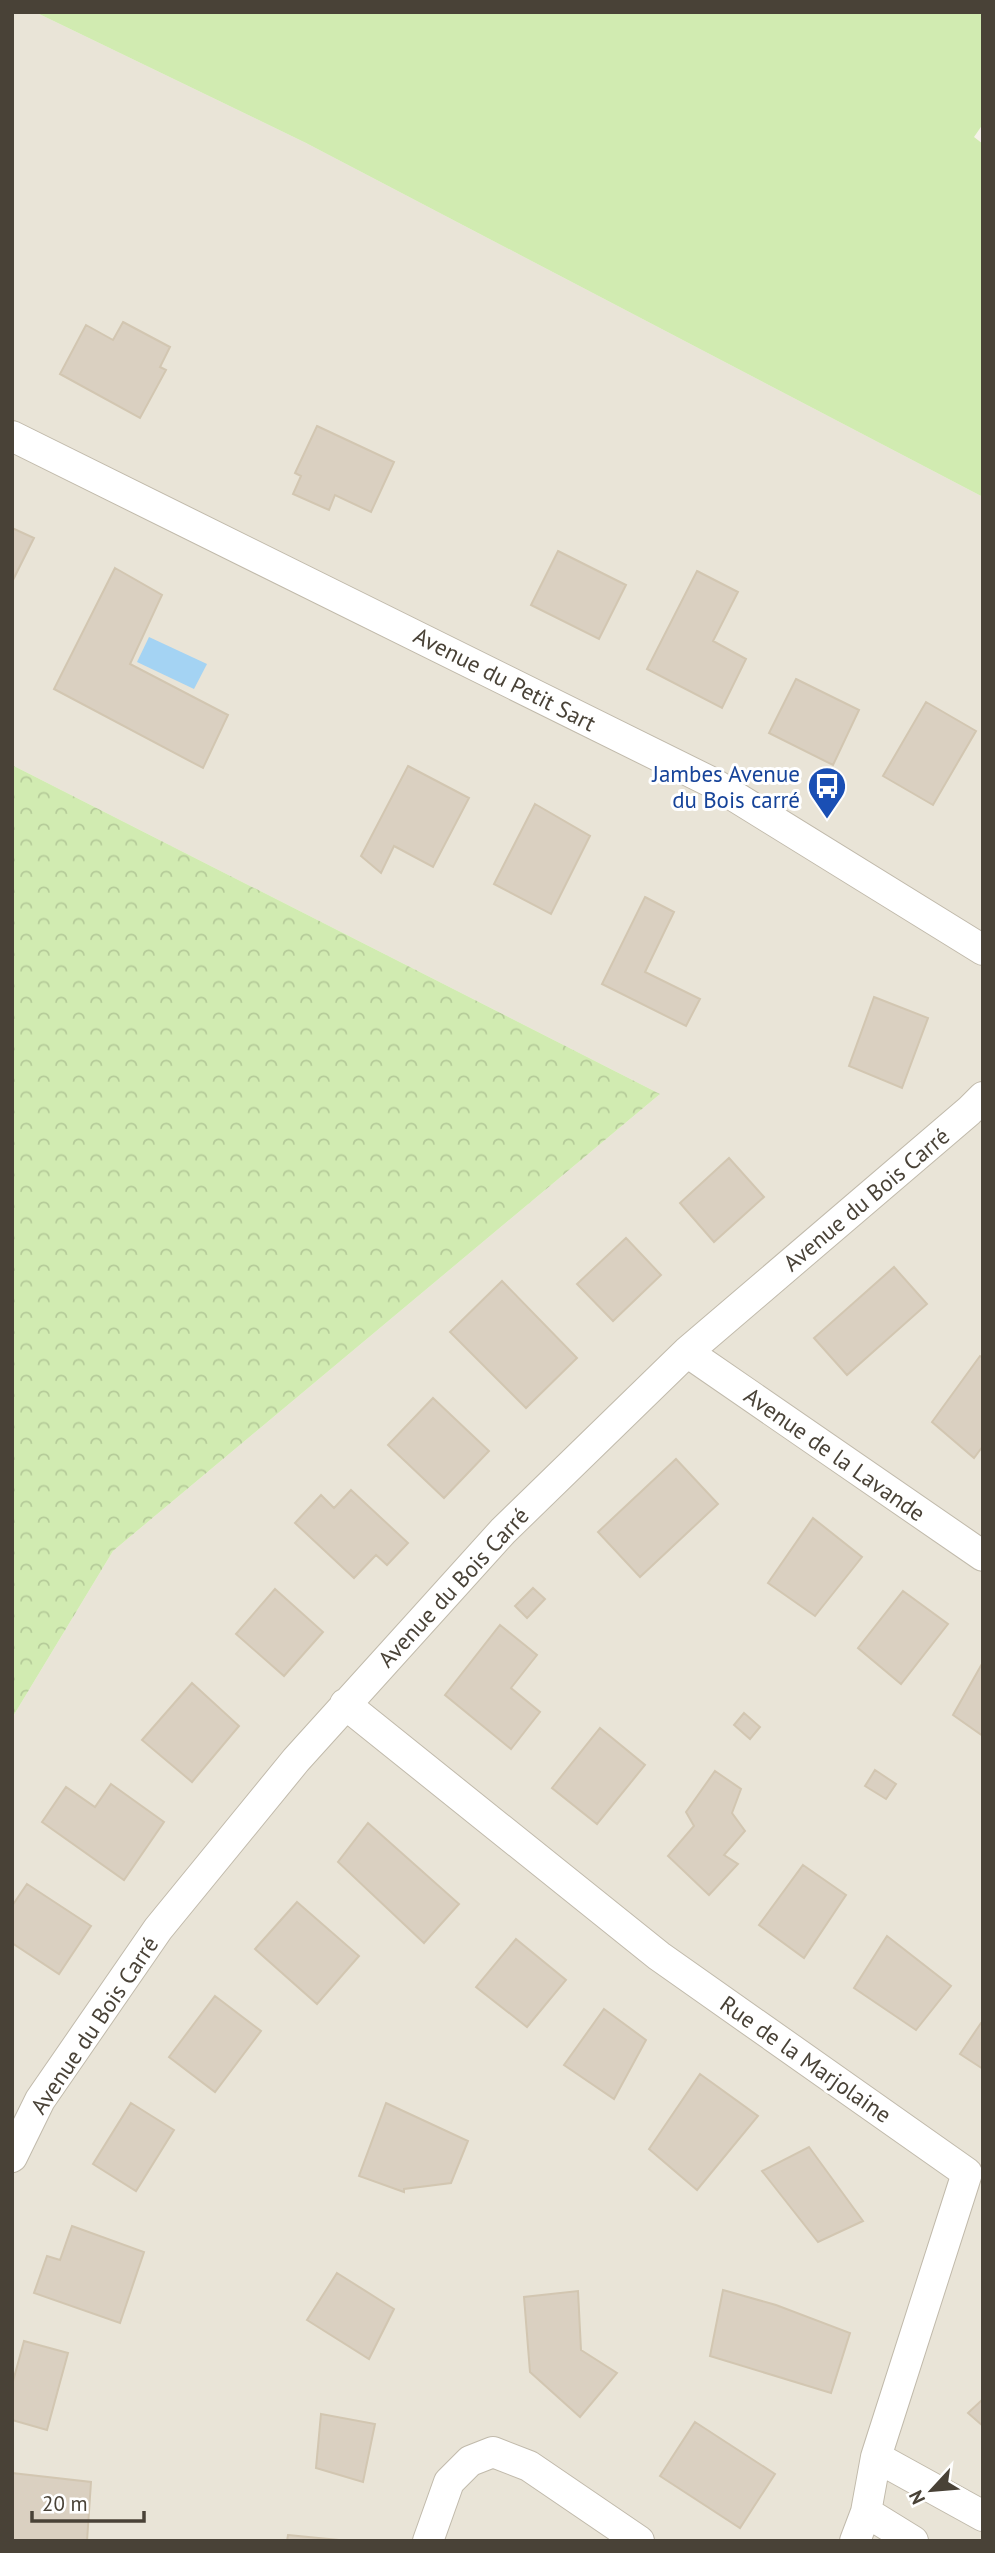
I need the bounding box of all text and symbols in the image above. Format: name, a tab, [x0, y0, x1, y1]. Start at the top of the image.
street label: Avenue du Petit Sart	[409, 621, 601, 738]
place label: Jambes Avenue du Bois carré	[651, 759, 800, 814]
bus stop icon: Jambes Avenue du Bois carré	[806, 765, 848, 820]
street label: Avenue du Bois Carré	[777, 1121, 955, 1277]
street label: Avenue de la Lavande	[739, 1381, 931, 1527]
street label: Avenue du Bois Carré	[371, 1501, 535, 1673]
street label: Avenue du Bois Carré	[24, 1931, 164, 2119]
street label: Rue de la Marjolaine	[715, 1989, 897, 2129]
north arrow	[897, 2455, 967, 2525]
scale bar	[32, 2480, 144, 2524]
text: N	[903, 2487, 930, 2508]
text: 20 m	[42, 2490, 88, 2517]

